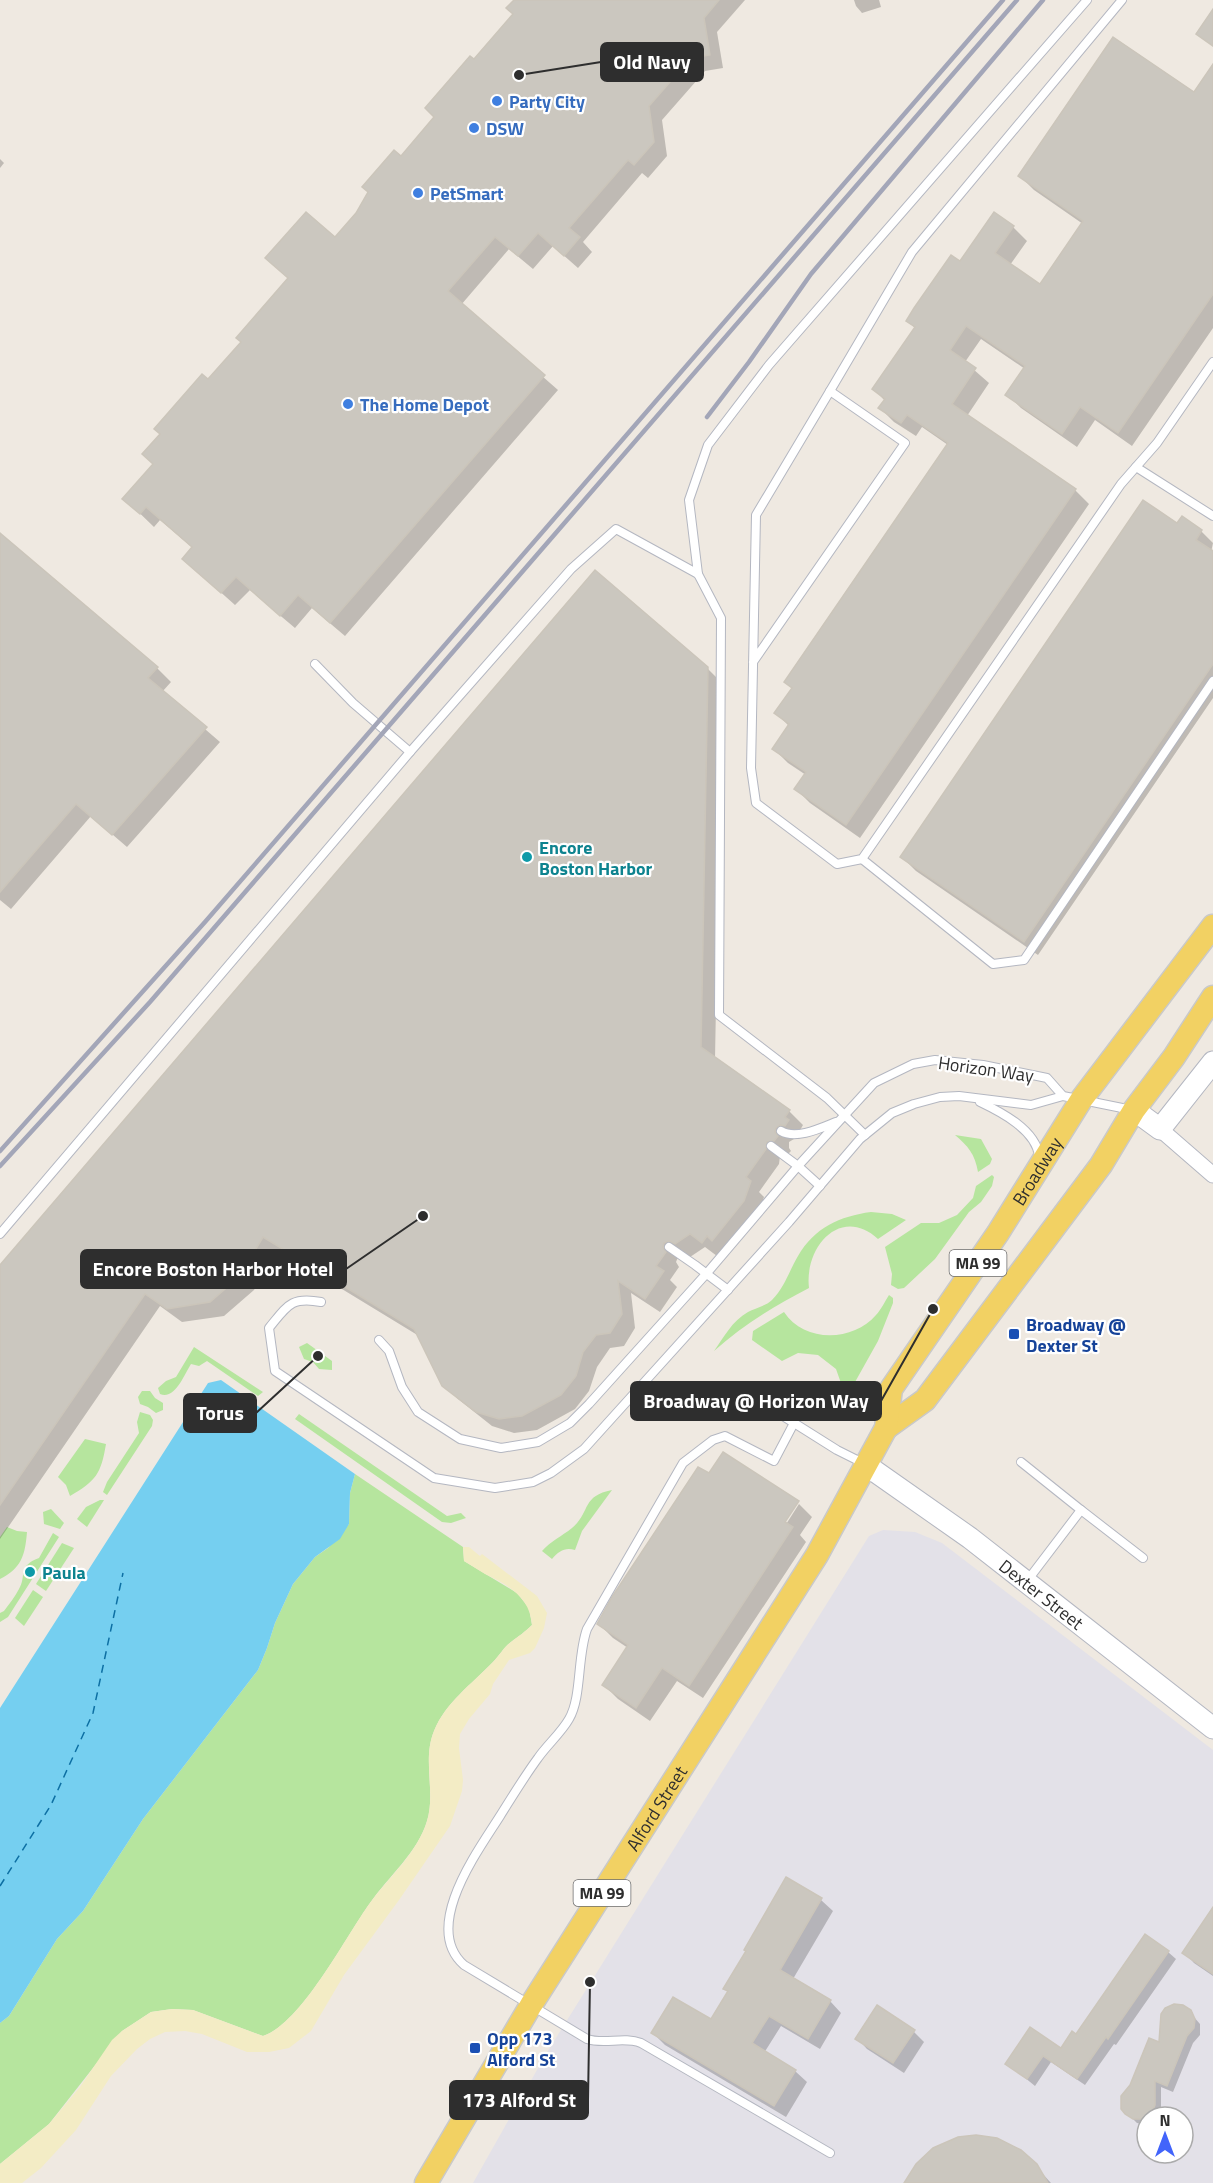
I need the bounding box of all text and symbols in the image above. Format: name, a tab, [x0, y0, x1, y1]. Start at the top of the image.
callout: Old Navy	[601, 43, 703, 81]
text: Old Navy	[613, 46, 691, 77]
place label: Party City	[509, 88, 585, 115]
marker: Party City	[490, 94, 504, 108]
place label: DSW	[486, 115, 524, 142]
marker: DSW	[467, 121, 481, 135]
place label: PetSmart	[430, 180, 504, 207]
marker: PetSmart	[411, 186, 425, 200]
place label: The Home Depot	[360, 391, 489, 418]
marker: The Home Depot	[341, 397, 355, 411]
place label: Encore Boston Harbor	[539, 834, 653, 882]
marker: Encore Boston Harbor	[520, 850, 534, 864]
street label: Horizon Way	[936, 1049, 1036, 1089]
street label: Broadway	[1005, 1131, 1069, 1211]
callout: Encore Boston Harbor Hotel	[81, 1250, 346, 1288]
road number: MA 99	[950, 1250, 1006, 1276]
text: Encore Boston Harbor Hotel	[93, 1253, 333, 1284]
place label: Broadway @ Dexter St	[1026, 1311, 1126, 1359]
marker: Broadway @ Dexter St	[1007, 1327, 1021, 1341]
callout: Broadway @ Horizon Way	[631, 1382, 881, 1420]
text: Broadway @ Horizon Way	[643, 1385, 869, 1416]
callout: Torus	[184, 1394, 256, 1432]
text: Torus	[196, 1397, 244, 1428]
street label: Dexter Street	[994, 1552, 1090, 1636]
place label: Paula	[42, 1559, 86, 1586]
marker: Paula	[23, 1565, 37, 1579]
street label: Alford Street	[619, 1760, 694, 1856]
road number: MA 99	[574, 1880, 630, 1906]
place label: Opp 173 Alford St	[487, 2025, 556, 2073]
marker: Opp 173 Alford St	[468, 2041, 482, 2055]
callout: 173 Alford St	[450, 2081, 588, 2119]
text: 173 Alford St	[462, 2084, 576, 2115]
north arrow	[1135, 2105, 1195, 2165]
text: N	[1159, 2108, 1171, 2132]

